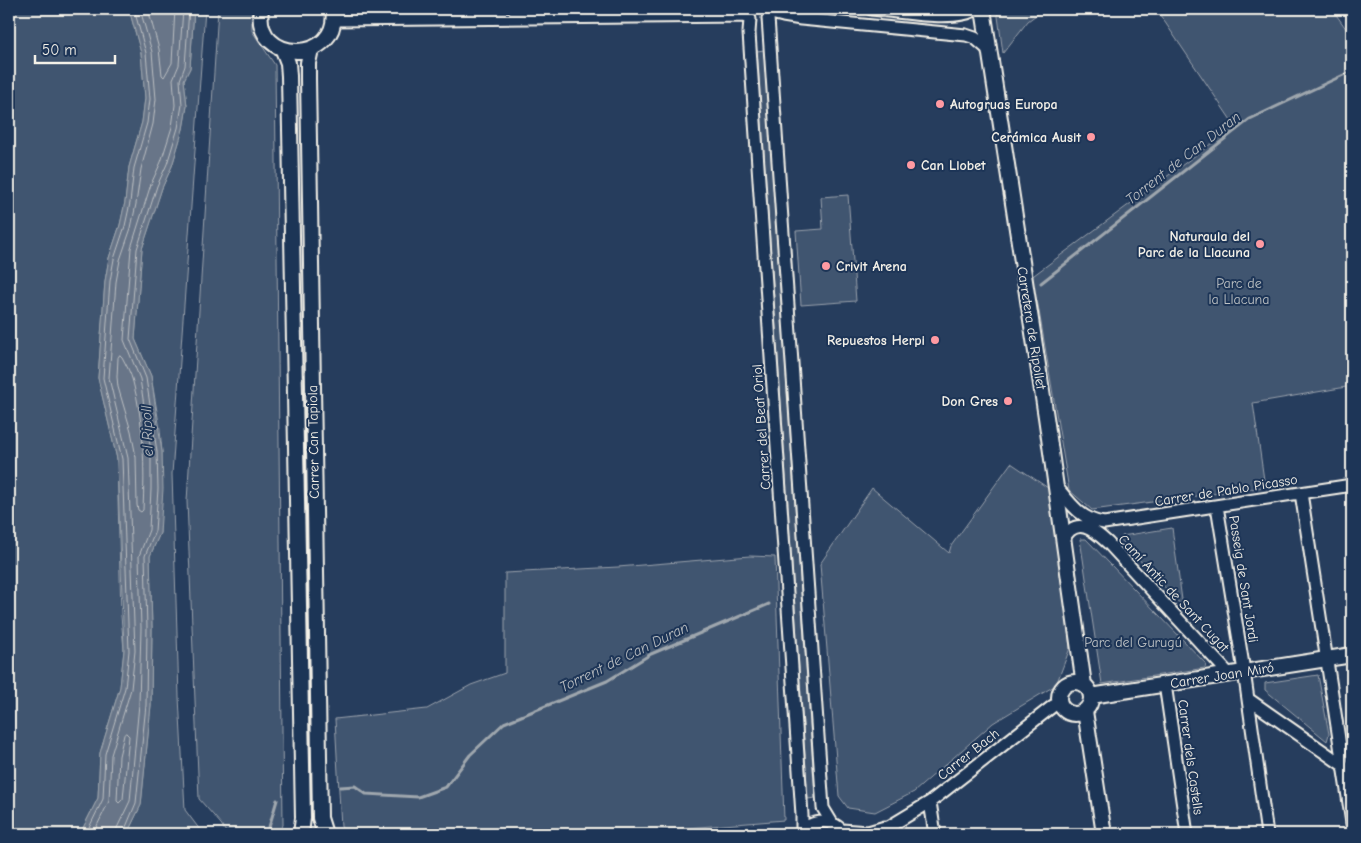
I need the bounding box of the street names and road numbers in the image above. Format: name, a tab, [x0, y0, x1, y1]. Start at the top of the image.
street label: Carretera de Ripollet	[1013, 265, 1050, 392]
street label: Carrer del Beat Oriol	[749, 364, 774, 490]
street label: Carrer Can Tapiola	[304, 385, 323, 499]
street label: Carrer de Pablo Picasso	[1154, 471, 1299, 510]
street label: Passeig de Sant Jordi	[1225, 514, 1262, 644]
street label: Camí Antic de Sant Cugat	[1115, 531, 1233, 656]
street label: Carrer Joan Miró	[1169, 659, 1275, 692]
street label: Carrer dels Castells	[1174, 698, 1207, 816]
street label: Carrer Bach	[934, 725, 1003, 784]

